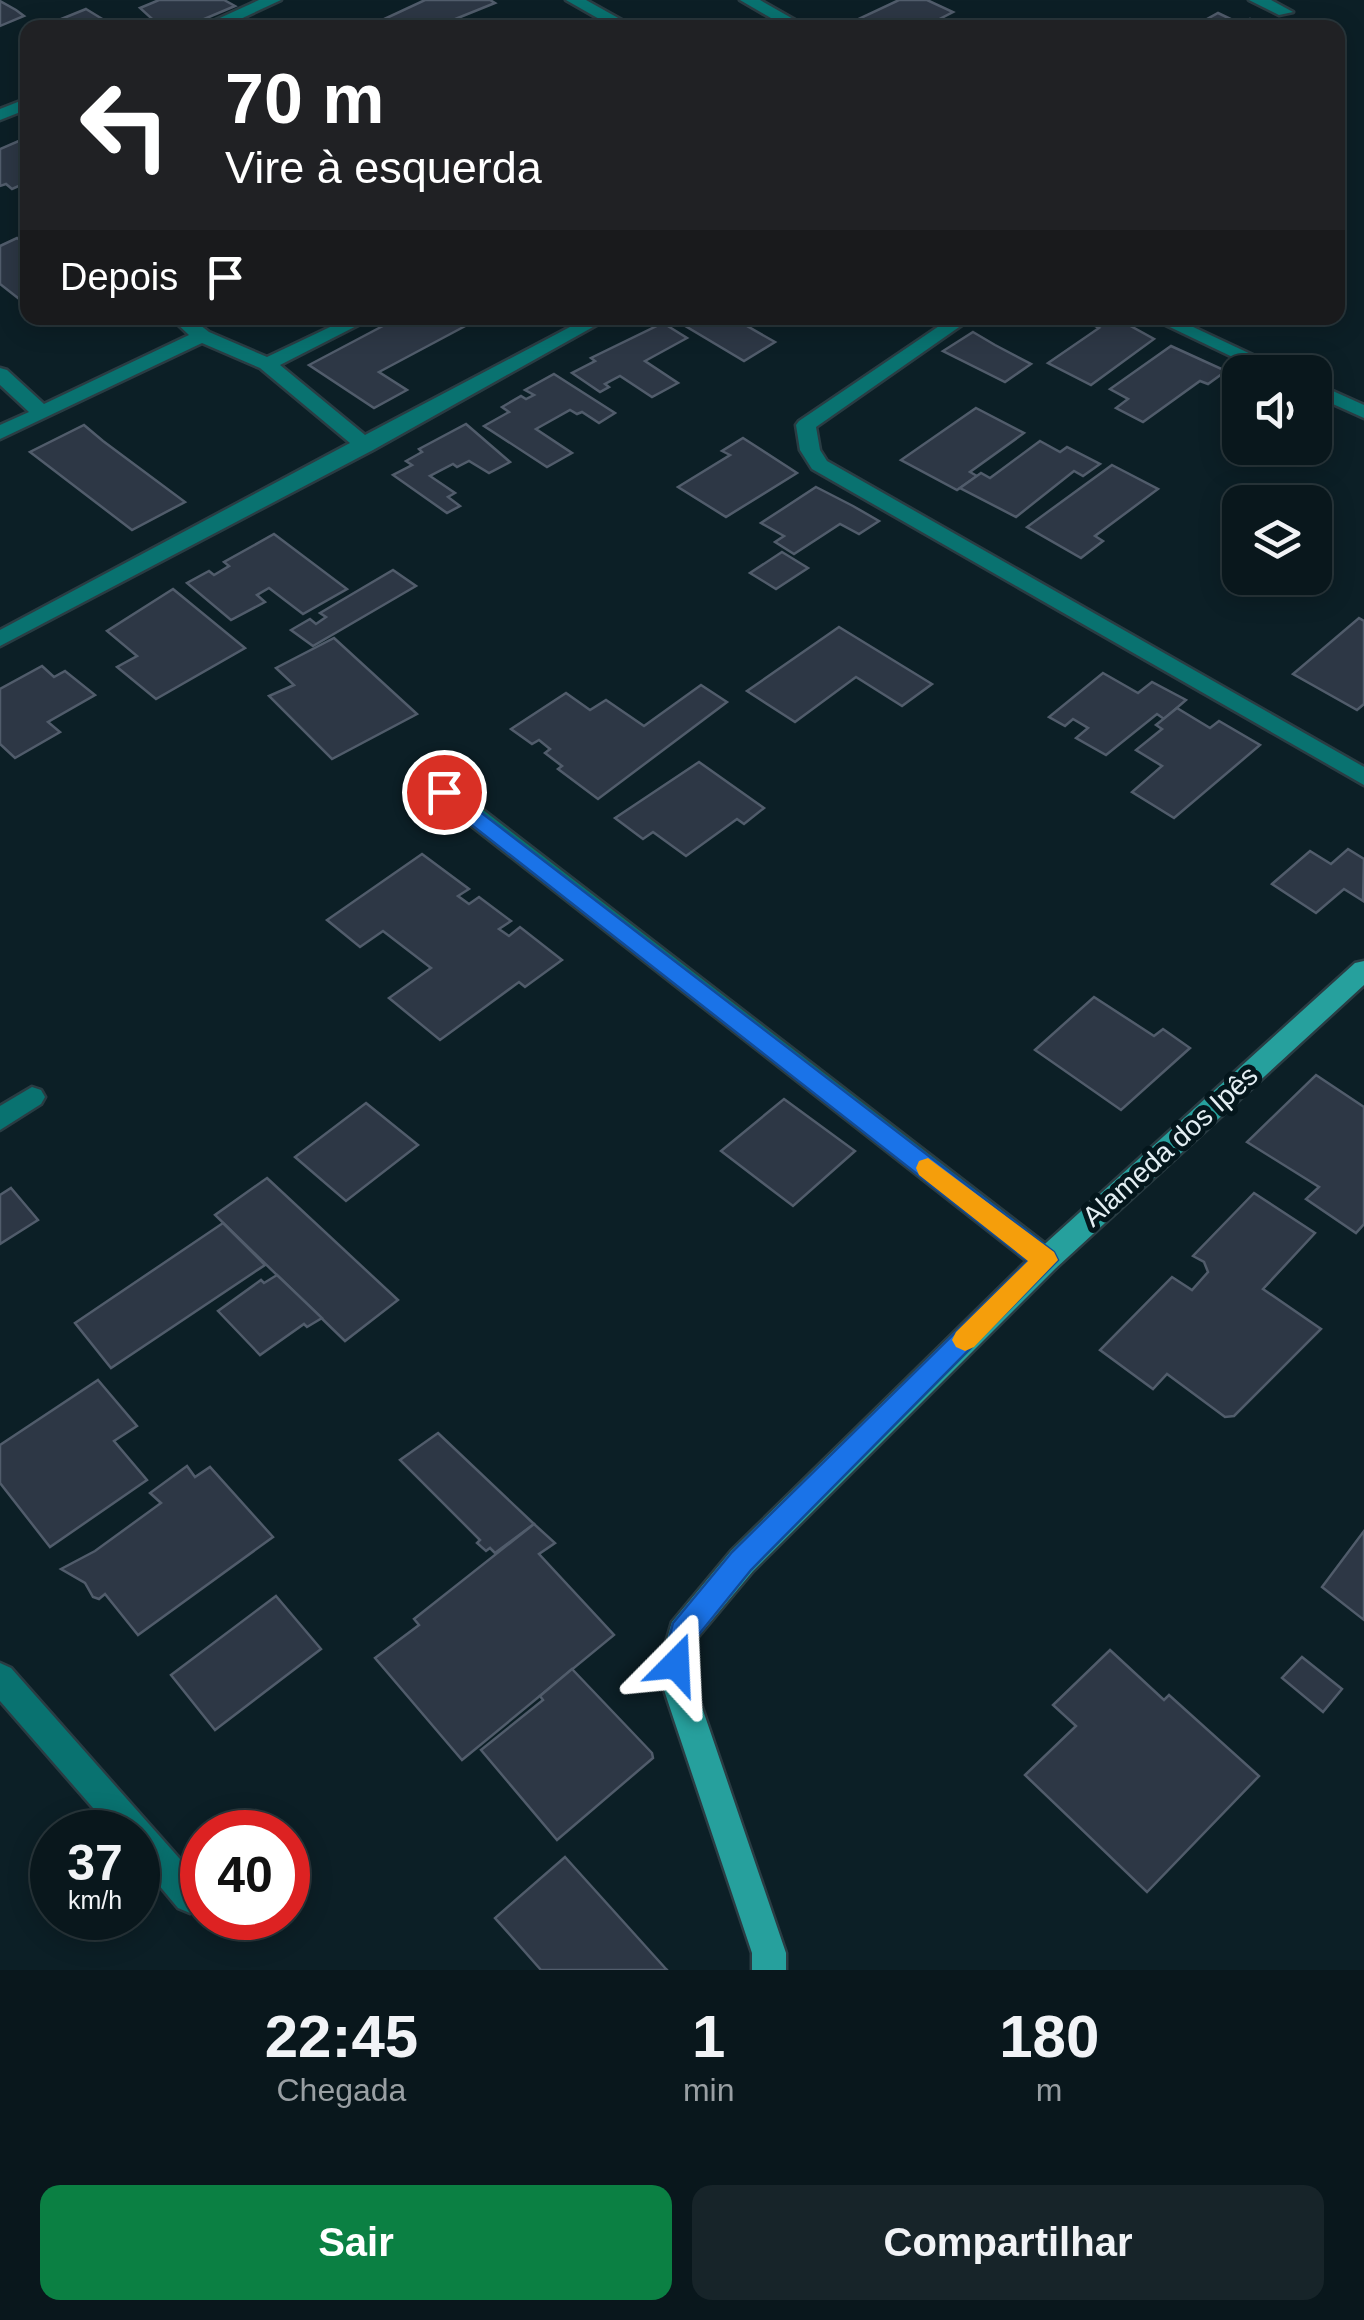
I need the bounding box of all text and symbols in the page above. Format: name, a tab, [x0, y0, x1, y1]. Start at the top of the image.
icon: left	[60, 60, 190, 190]
text: 70 m	[225, 60, 385, 138]
text: Vire à esquerda	[225, 142, 542, 193]
icon: arrive	[198, 250, 253, 305]
text: Depois	[60, 256, 178, 298]
map controls	[1222, 355, 1332, 595]
button: sound	[1222, 355, 1332, 465]
button: layers	[1222, 485, 1332, 595]
pin	[402, 750, 487, 835]
icon: arrive	[417, 765, 472, 820]
street label: Alameda dos Ipês	[1076, 1059, 1264, 1233]
position arrow	[624, 1612, 728, 1716]
speed limit sign: 40	[180, 1810, 310, 1940]
text: 37	[67, 1835, 123, 1891]
text: km/h	[68, 1886, 122, 1914]
text: 22:45	[265, 2003, 418, 2070]
text: 1	[692, 2003, 725, 2070]
text: 180	[999, 2003, 1099, 2070]
text: Chegada	[276, 2072, 406, 2108]
text: min	[683, 2072, 734, 2108]
text: m	[1036, 2072, 1063, 2108]
button: Sair	[40, 2185, 672, 2300]
button: Compartilhar	[692, 2185, 1324, 2300]

